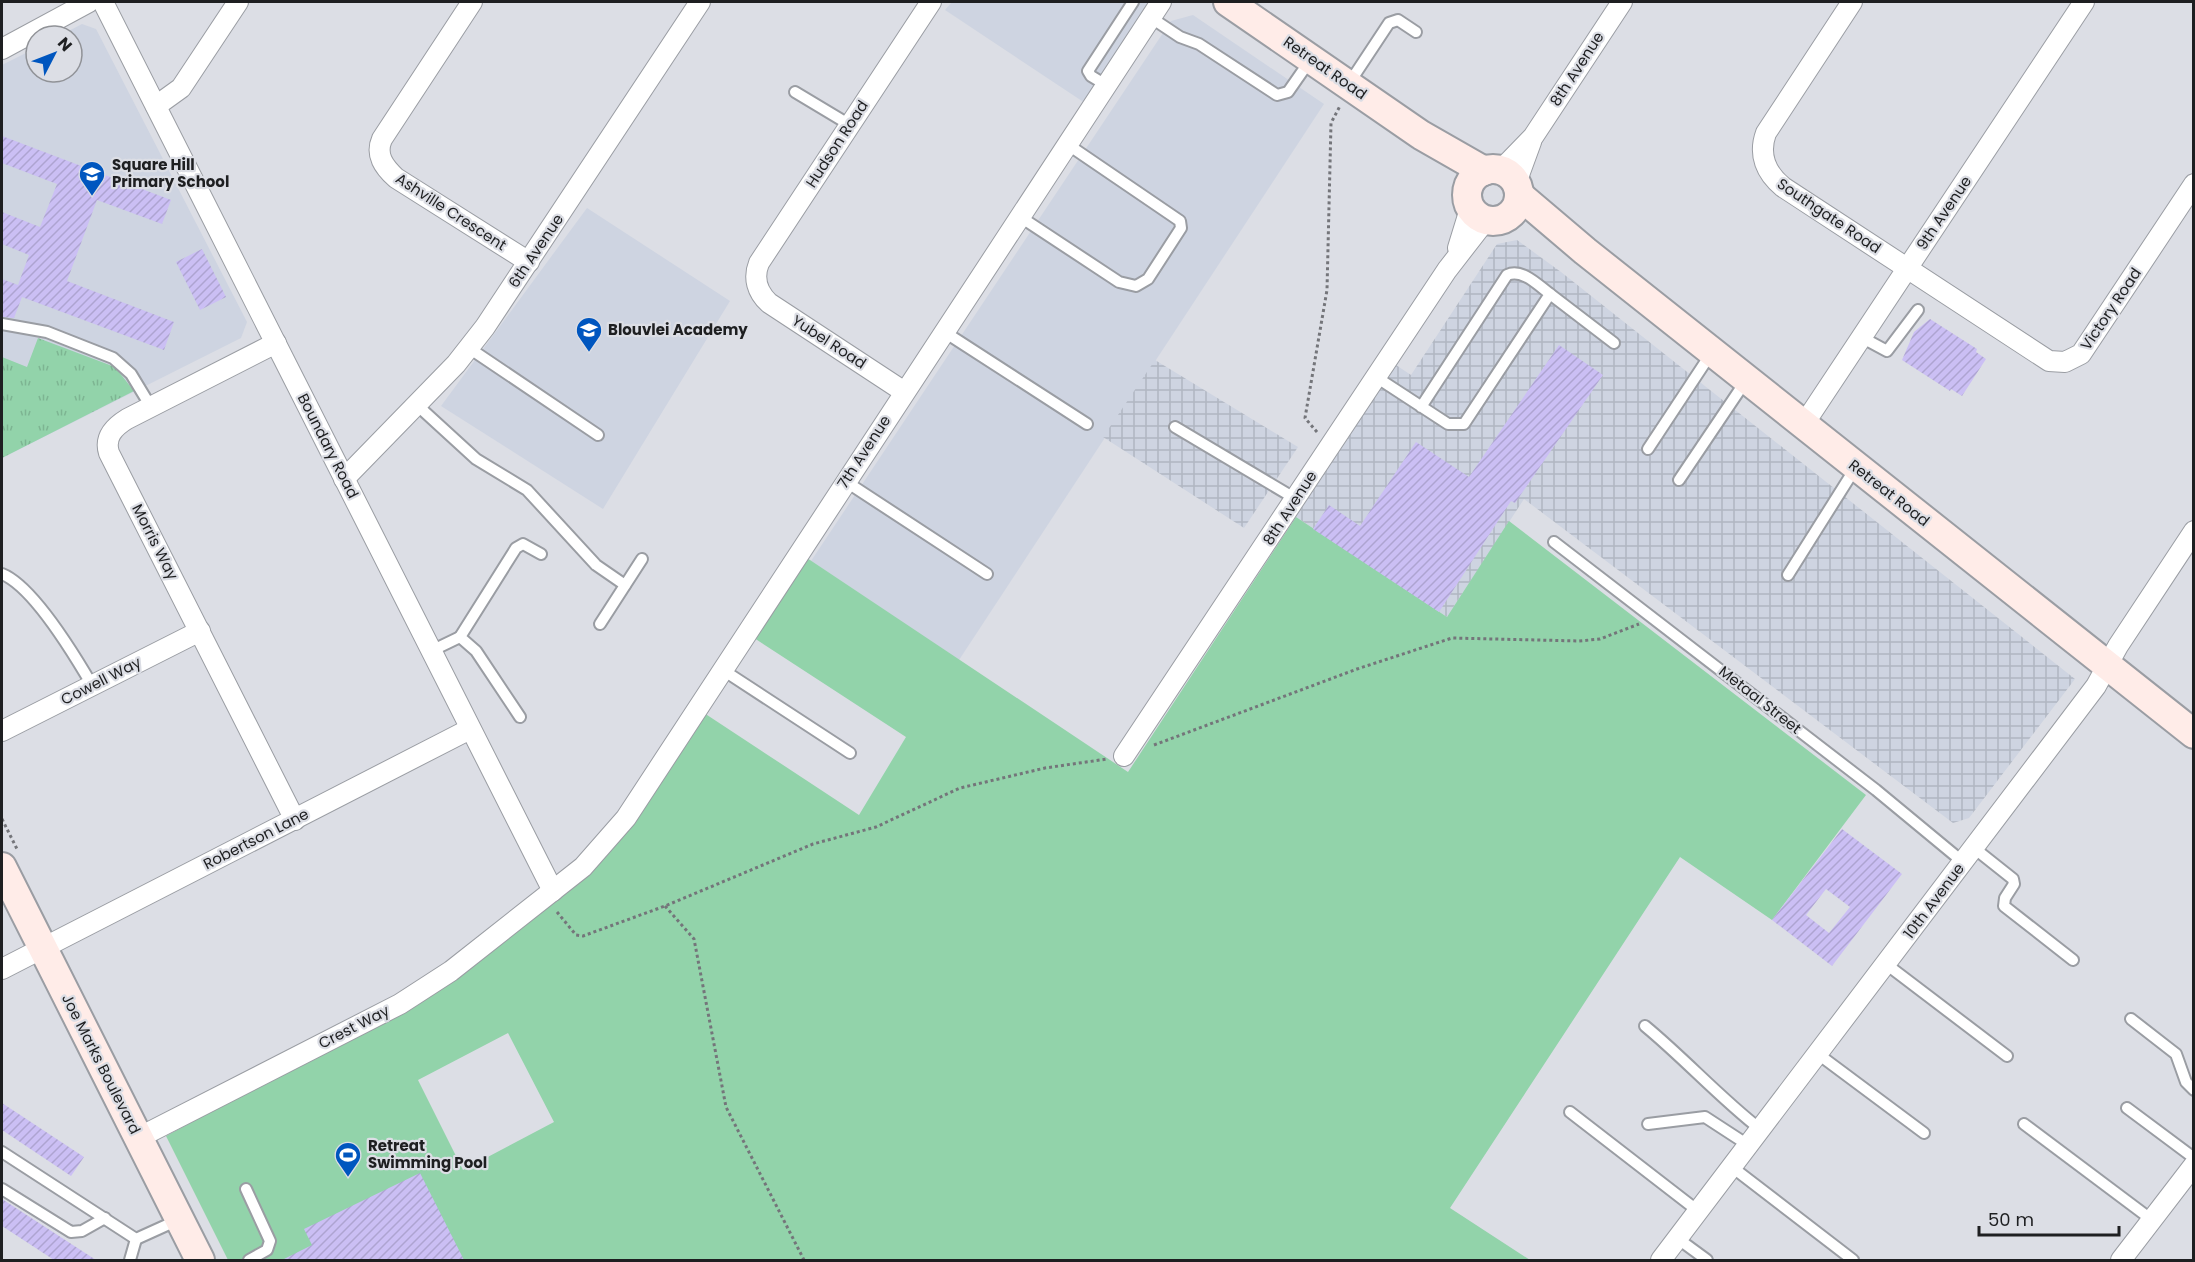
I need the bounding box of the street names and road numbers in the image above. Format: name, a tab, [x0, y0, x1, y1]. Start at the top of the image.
street label: 8th Avenue	[1545, 27, 1608, 110]
street label: Retreat Road	[1279, 31, 1371, 104]
street label: Hudson Road	[801, 96, 873, 191]
street label: Ashville Crescent	[392, 168, 511, 255]
street label: 9th Avenue	[1911, 172, 1976, 254]
street label: Southgate Road	[1773, 173, 1885, 258]
street label: 6th Avenue	[503, 210, 568, 292]
street label: Victory Road	[2075, 263, 2146, 354]
street label: Yubel Road	[788, 310, 870, 373]
street label: Boundary Road	[293, 390, 364, 502]
street label: 7th Avenue	[832, 411, 895, 493]
street label: Retreat Road	[1844, 454, 1934, 531]
street label: 8th Avenue	[1258, 466, 1321, 549]
street label: Morris Way	[127, 500, 184, 584]
street label: Cowell Way	[57, 651, 145, 710]
street label: Metaal Street	[1715, 661, 1806, 739]
street label: Robertson Lane	[199, 803, 312, 874]
street label: 10th Avenue	[1898, 859, 1969, 943]
street label: Joe Marks Boulevard	[57, 990, 146, 1137]
street label: Crest Way	[315, 999, 393, 1053]

